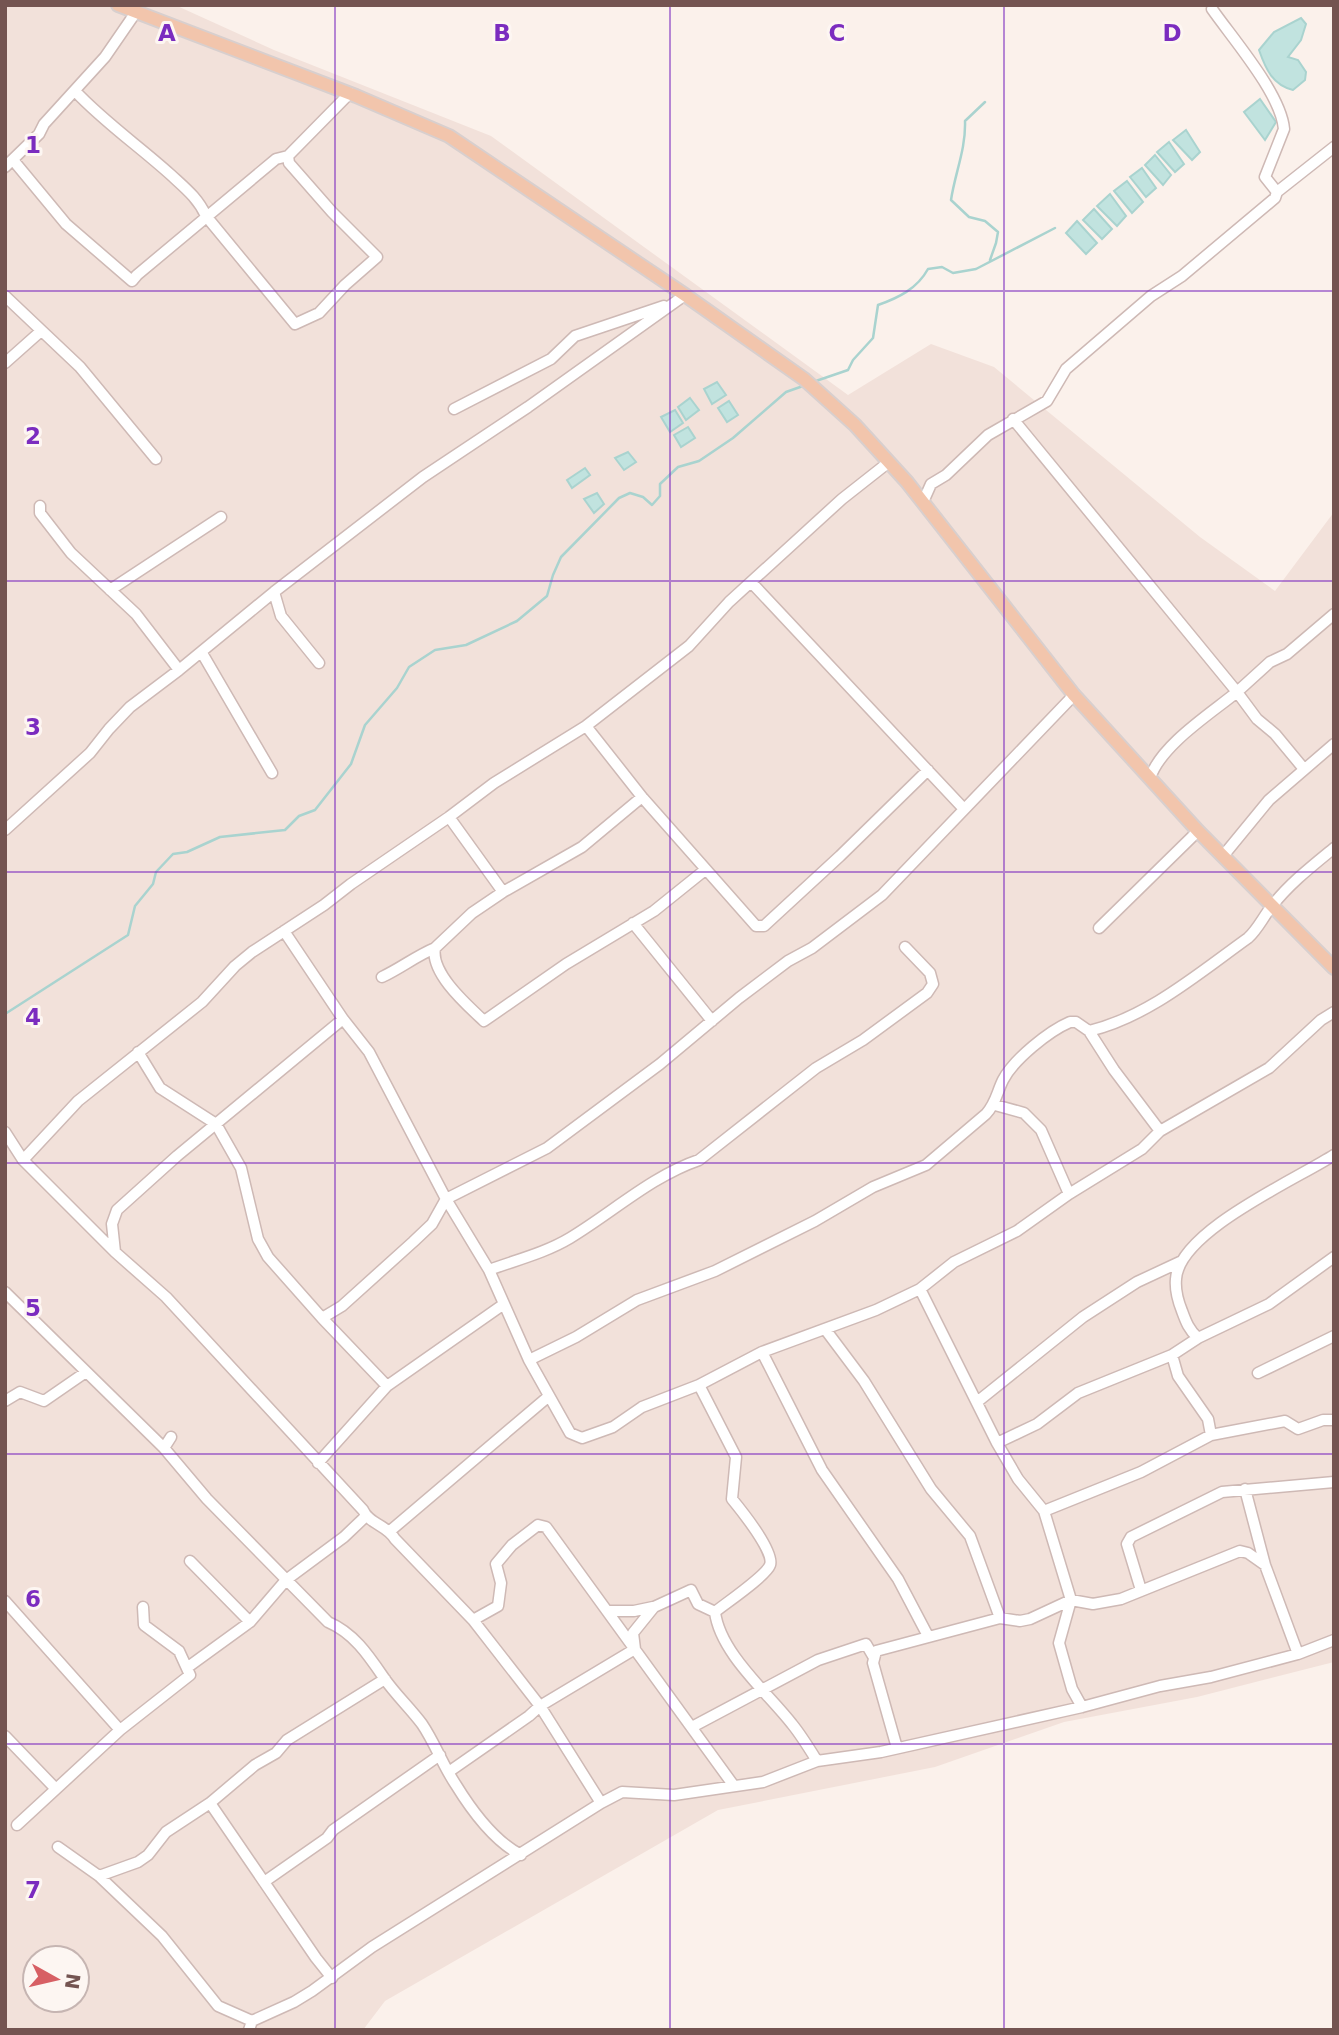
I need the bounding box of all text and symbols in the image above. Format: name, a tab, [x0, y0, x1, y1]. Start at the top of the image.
text: A	[158, 20, 176, 46]
text: B	[493, 20, 511, 46]
text: C	[829, 20, 845, 46]
text: D	[1162, 20, 1182, 46]
text: 1	[25, 132, 41, 158]
text: 2	[25, 423, 41, 449]
text: 3	[25, 714, 41, 740]
text: 4	[25, 1004, 41, 1030]
text: 5	[25, 1295, 41, 1321]
text: 6	[25, 1586, 41, 1612]
text: 7	[25, 1877, 41, 1903]
north arrow	[21, 1944, 91, 2014]
text: N	[61, 1972, 85, 1991]

